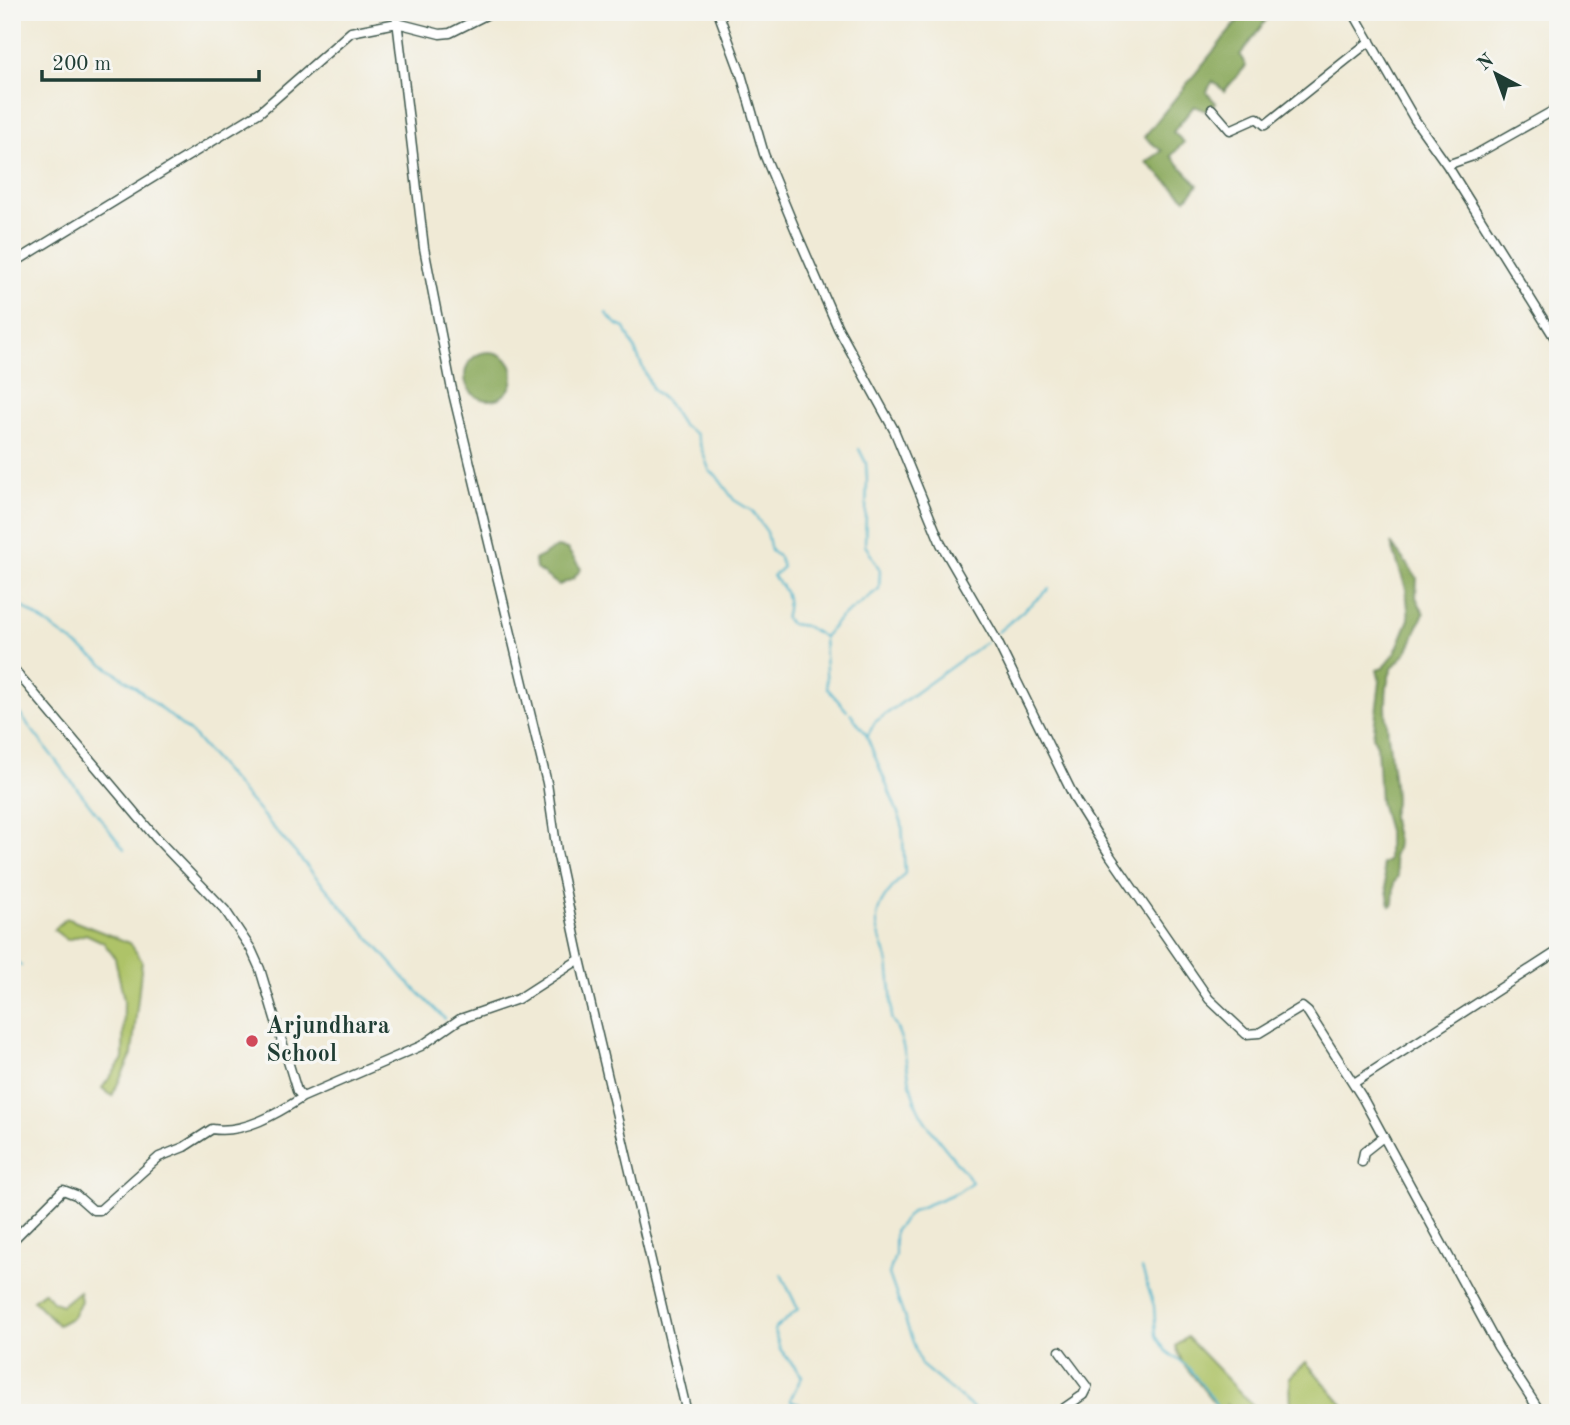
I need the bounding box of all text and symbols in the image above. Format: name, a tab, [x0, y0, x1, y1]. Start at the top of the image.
scale bar	[42, 38, 259, 82]
north arrow	[1462, 38, 1532, 108]
text: N	[1475, 51, 1499, 75]
text: 200 m	[52, 54, 111, 75]
place label: Arjundhara School	[266, 1015, 390, 1067]
marker: Arjundhara School	[244, 1033, 260, 1049]

